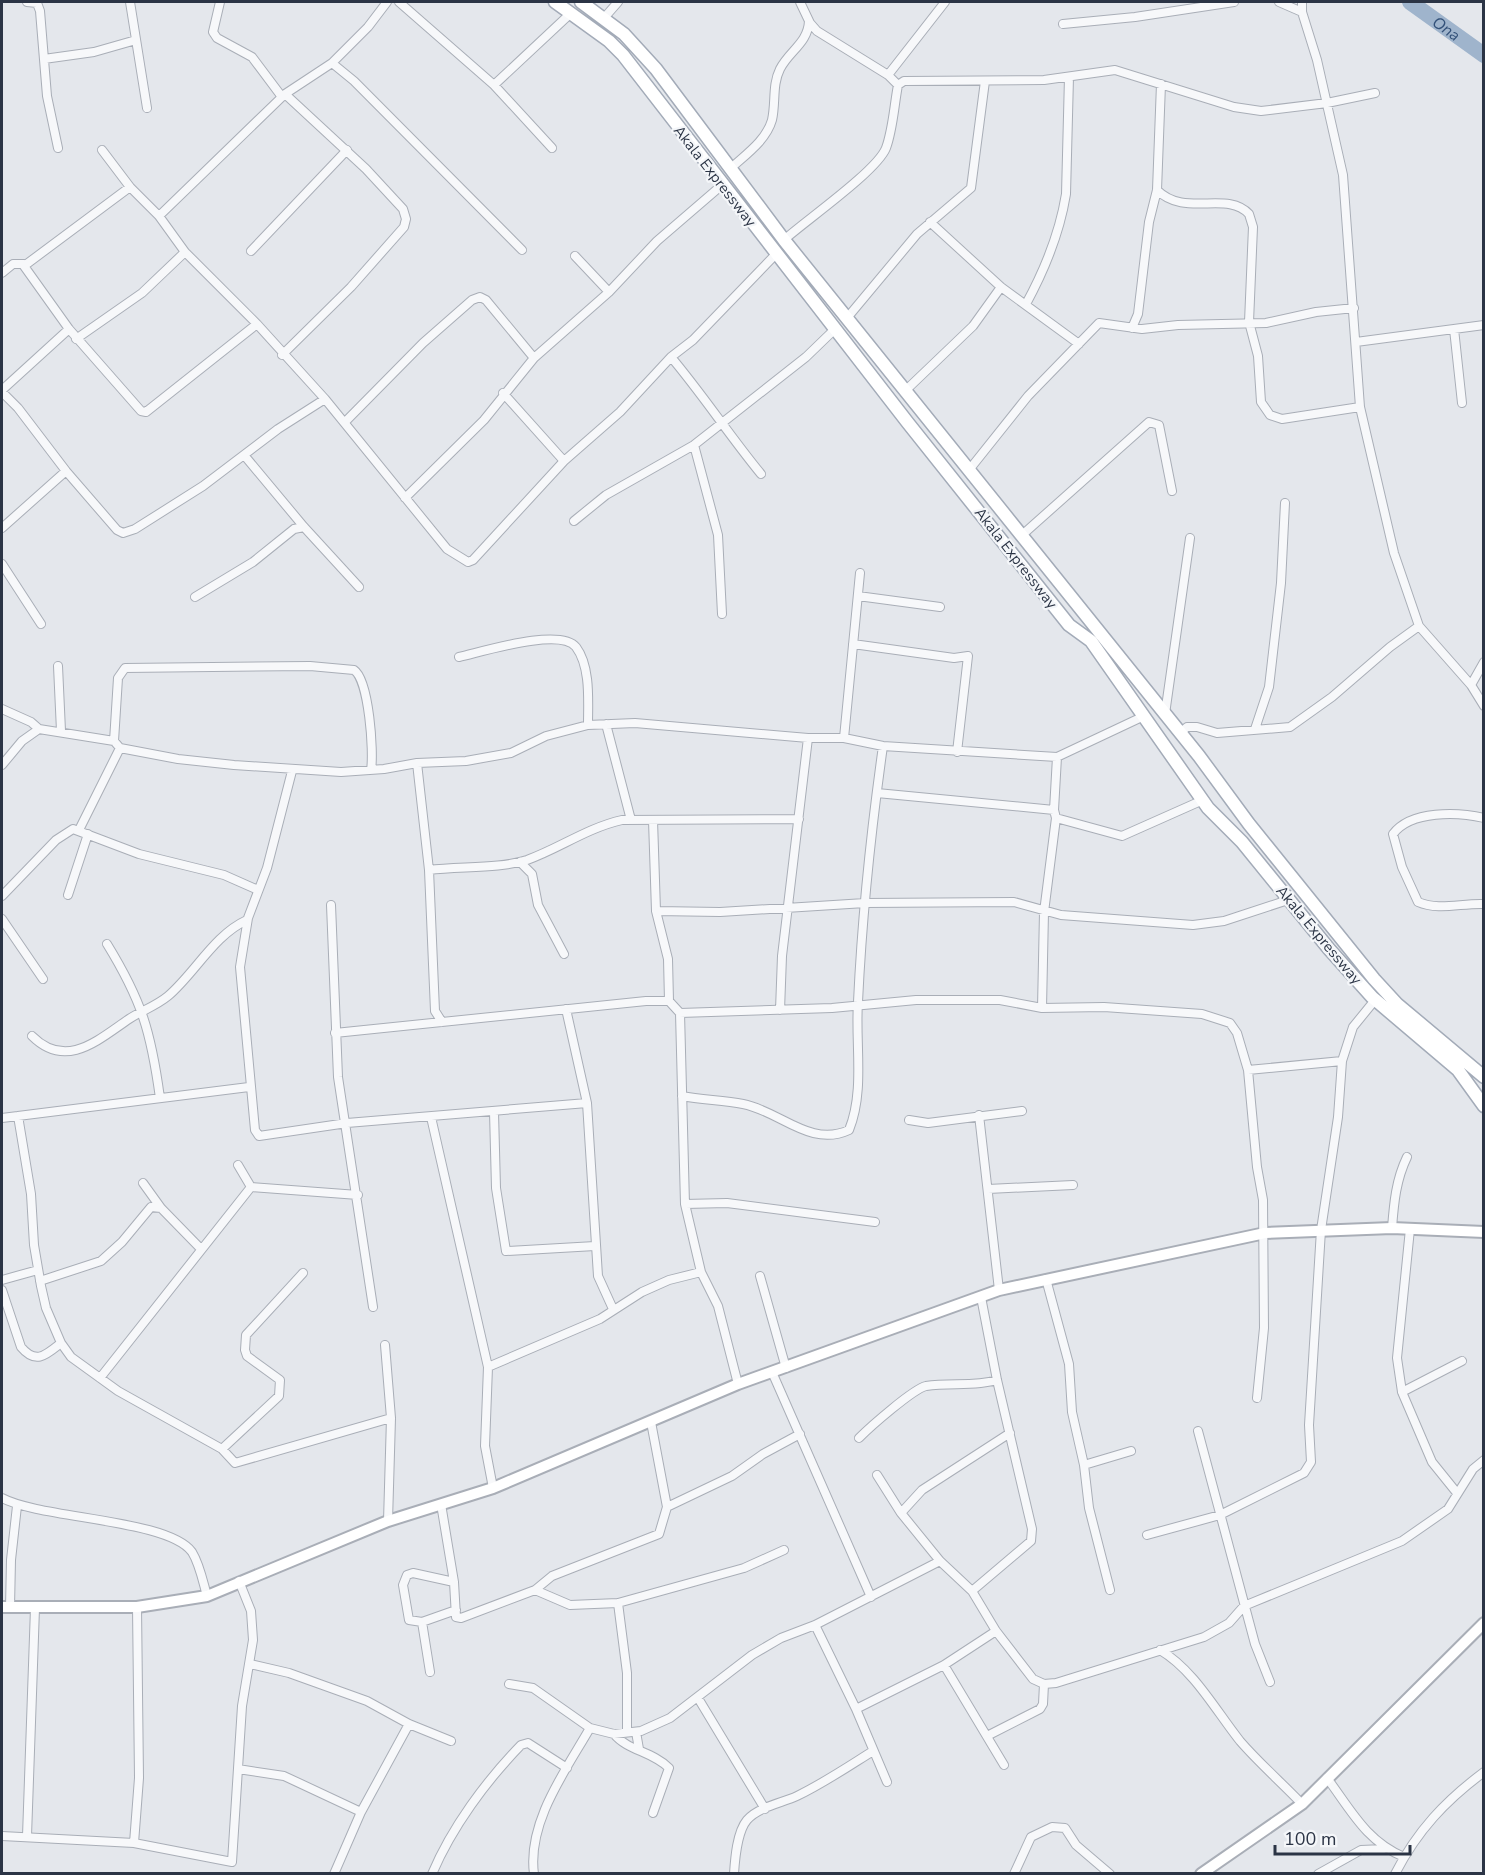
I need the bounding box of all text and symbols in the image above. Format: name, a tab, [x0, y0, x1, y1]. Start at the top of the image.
water label: Ona	[1427, 11, 1465, 47]
street label: Akala Expressway	[669, 121, 761, 231]
street label: Akala Expressway	[970, 503, 1062, 613]
street label: Akala Expressway	[1272, 881, 1367, 989]
scale bar	[1275, 1818, 1410, 1856]
text: 100 m	[1284, 1827, 1336, 1851]

